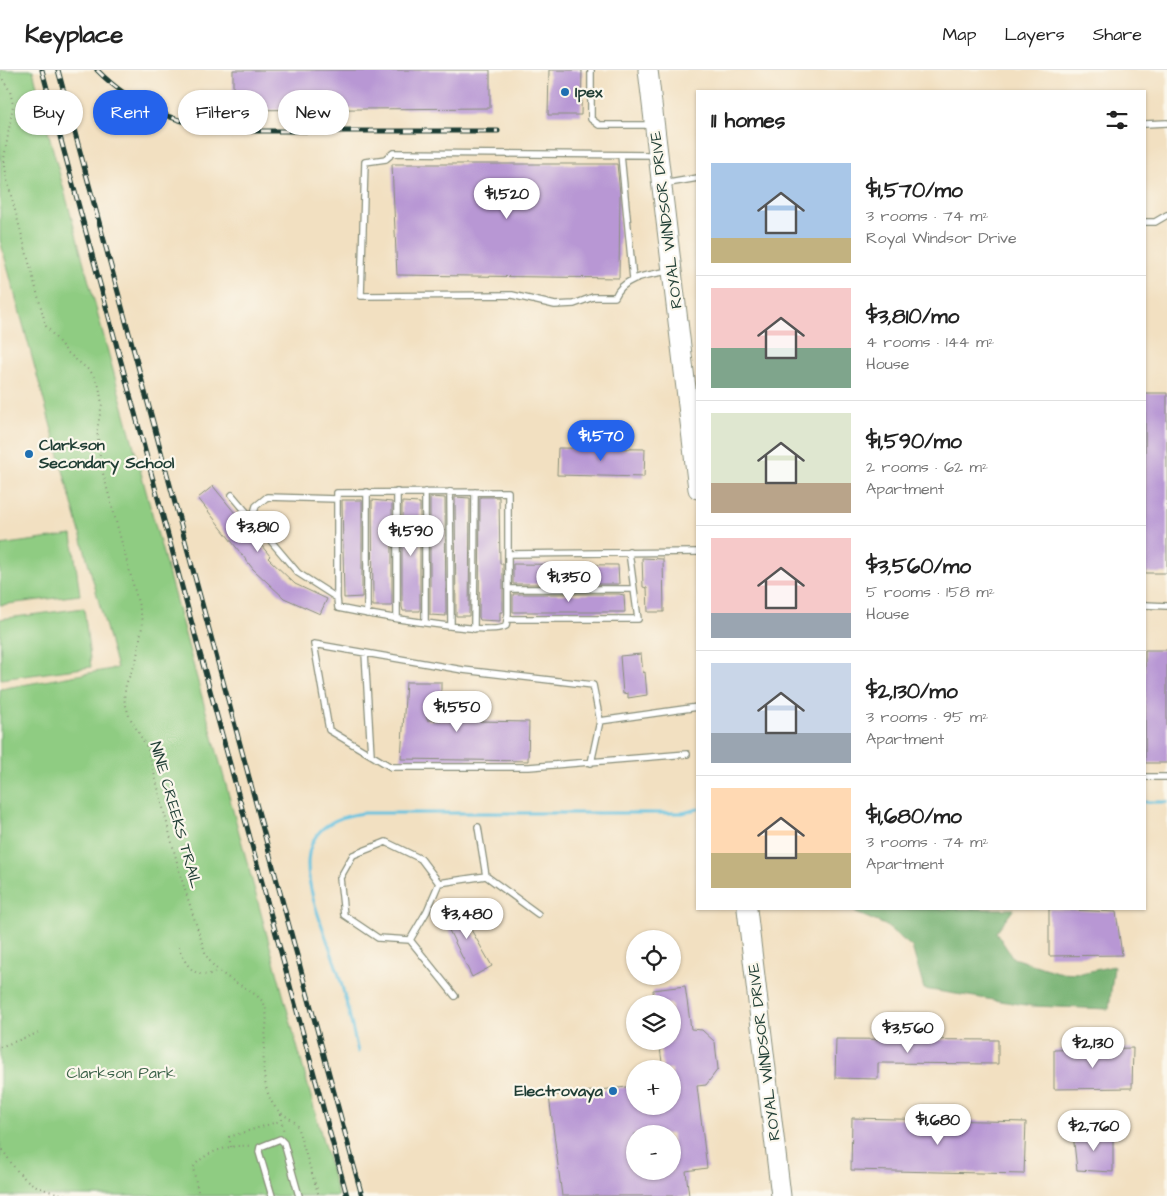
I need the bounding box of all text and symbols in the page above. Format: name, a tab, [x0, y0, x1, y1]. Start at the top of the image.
text: Keyplace	[25, 18, 123, 52]
text: Map	[942, 22, 976, 47]
text: Layers	[1004, 22, 1065, 47]
text: Share	[1093, 22, 1142, 47]
place label: Ipex	[575, 81, 603, 103]
marker: Ipex	[559, 86, 571, 98]
chip: Buy	[15, 90, 83, 135]
chip: Rent	[93, 90, 168, 135]
chip: Filters	[178, 90, 268, 135]
chip: New	[278, 90, 349, 135]
text: 11 homes	[711, 106, 785, 135]
icon: filters	[1103, 106, 1131, 134]
street label: ROYAL WINDSOR DRIVE	[644, 129, 688, 310]
text: $1,570/mo	[866, 176, 963, 205]
pin: $1,520	[466, 178, 548, 220]
text: $1,520	[485, 183, 529, 205]
icon: home	[751, 183, 811, 243]
text: 3 rooms · 74 m²	[866, 205, 989, 227]
text: Royal Windsor Drive	[866, 227, 1017, 249]
text: $3,810/mo	[866, 302, 959, 331]
icon: home	[751, 308, 811, 368]
text: 4 rooms · 144 m²	[866, 331, 994, 353]
text: House	[866, 353, 910, 375]
pin: $1,570	[560, 420, 642, 462]
text: $1,570	[578, 425, 624, 447]
text: $1,590/mo	[866, 427, 962, 456]
icon: home	[751, 433, 811, 493]
place label: Clarkson Secondary School	[38, 434, 175, 475]
marker: Clarkson Secondary School	[23, 448, 35, 460]
text: 2 rooms · 62 m²	[866, 456, 988, 478]
text: Apartment	[866, 478, 944, 500]
pin: $3,810	[217, 510, 299, 553]
pin: $1,590	[370, 514, 452, 557]
text: $3,810	[237, 516, 279, 538]
text: $1,590	[389, 520, 433, 542]
text: $3,560/mo	[866, 552, 971, 581]
icon: home	[751, 558, 811, 618]
pin: $1,350	[528, 560, 610, 603]
text: $1,350	[547, 566, 591, 588]
text: 5 rooms · 158 m²	[866, 581, 995, 603]
text: House	[866, 603, 910, 625]
text: $2,130/mo	[866, 677, 958, 706]
icon: home	[751, 683, 811, 743]
pin: $1,550	[416, 690, 498, 733]
text: $1,550	[434, 696, 480, 718]
text: 3 rooms · 95 m²	[866, 706, 988, 728]
text: Apartment	[866, 728, 944, 750]
street label: NINE CREEKS TRAIL	[145, 739, 207, 891]
text: $1,680/mo	[866, 802, 962, 831]
icon: home	[751, 808, 811, 868]
text: 3 rooms · 74 m²	[866, 831, 989, 853]
text: Apartment	[866, 853, 944, 875]
pin: $3,480	[426, 898, 508, 940]
text: $3,480	[441, 903, 493, 925]
map controls	[626, 930, 681, 1180]
button: locate	[626, 930, 681, 985]
street label: ROYAL WINDSOR DRIVE	[742, 961, 786, 1142]
button: layers	[626, 995, 681, 1050]
pin: $3,560	[867, 1012, 949, 1054]
text: $3,560	[882, 1017, 934, 1039]
pin: $2,130	[1052, 1026, 1134, 1069]
text: $2,130	[1072, 1032, 1114, 1054]
button: +	[626, 1060, 681, 1115]
park label: Clarkson Park	[66, 1062, 176, 1084]
place label: Electrovaya	[515, 1080, 604, 1103]
marker: Electrovaya	[607, 1085, 619, 1097]
pin: $1,680	[897, 1104, 979, 1146]
text: $1,680	[916, 1109, 960, 1131]
pin: $2,760	[1053, 1110, 1135, 1152]
text: $2,760	[1069, 1115, 1119, 1137]
button: −	[626, 1125, 681, 1180]

